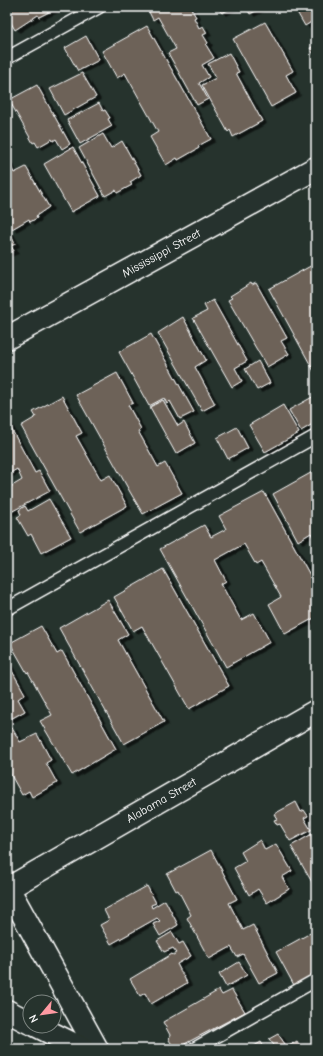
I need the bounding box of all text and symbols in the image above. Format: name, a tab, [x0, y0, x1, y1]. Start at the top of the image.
street label: Mississippi Street	[119, 226, 204, 280]
street label: Alabama Street	[124, 774, 199, 826]
north arrow	[22, 994, 62, 1034]
text: N	[26, 1012, 41, 1025]

